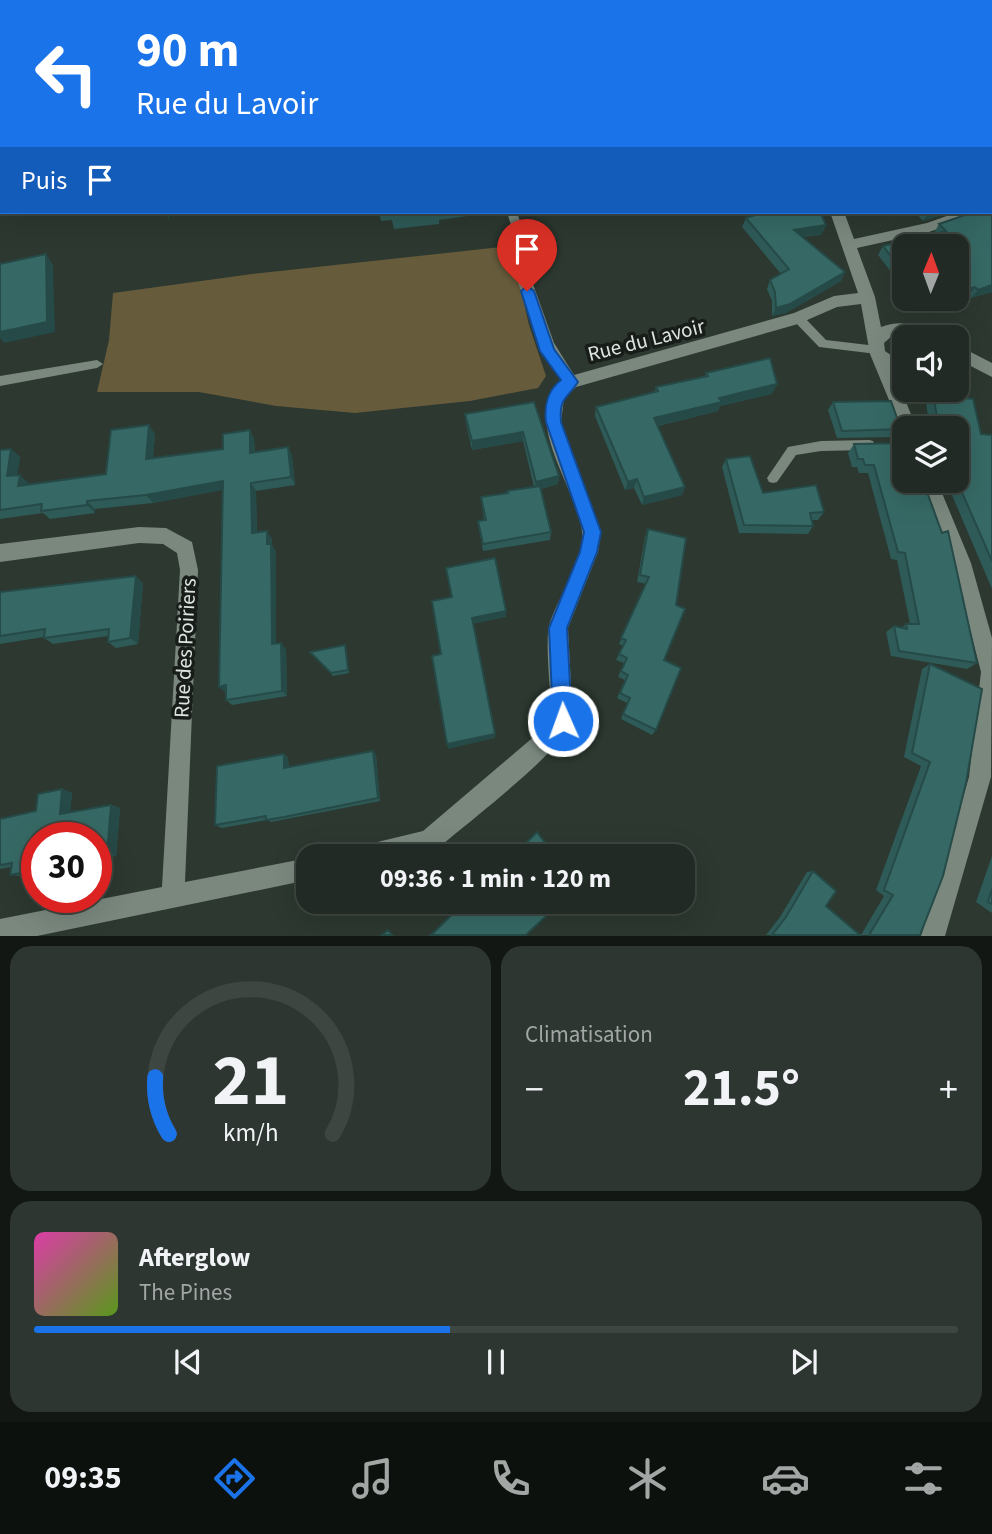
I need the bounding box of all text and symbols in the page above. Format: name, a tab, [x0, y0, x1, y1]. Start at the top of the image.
text: 90 m	[136, 16, 240, 86]
icon: left	[21, 28, 112, 119]
text: Rue du Lavoir	[136, 81, 318, 127]
icon: arrive	[81, 161, 119, 199]
text: Puis	[21, 162, 67, 199]
pin	[497, 219, 557, 291]
icon: arrive	[508, 230, 546, 268]
north arrow	[892, 234, 970, 312]
map controls	[892, 234, 969, 493]
street label: Rue du Lavoir	[584, 311, 708, 369]
button: sound	[892, 325, 969, 402]
button: layers	[892, 416, 969, 493]
street label: Rue des Poiriers	[166, 577, 204, 719]
position arrow	[526, 684, 600, 758]
speed limit sign: 30	[21, 822, 112, 913]
text: 09:36 · 1 min · 120 m	[380, 860, 611, 897]
text: Climatisation	[525, 1018, 653, 1051]
text: 21	[212, 1030, 289, 1134]
text: 21.5°	[683, 1052, 800, 1126]
text: −	[525, 1063, 544, 1117]
text: +	[939, 1063, 958, 1117]
text: km/h	[223, 1115, 278, 1151]
text: Afterglow	[139, 1239, 250, 1276]
text: The Pines	[139, 1276, 232, 1309]
icon: previous	[169, 1343, 207, 1381]
icon: pause	[477, 1343, 515, 1381]
icon: next	[785, 1343, 823, 1381]
icon: directions	[210, 1454, 259, 1503]
icon: music	[348, 1454, 397, 1503]
icon: phone	[486, 1454, 535, 1503]
icon: climate	[623, 1454, 672, 1503]
icon: car	[761, 1454, 810, 1503]
icon: filters	[899, 1454, 948, 1503]
text: 09:35	[44, 1455, 122, 1501]

